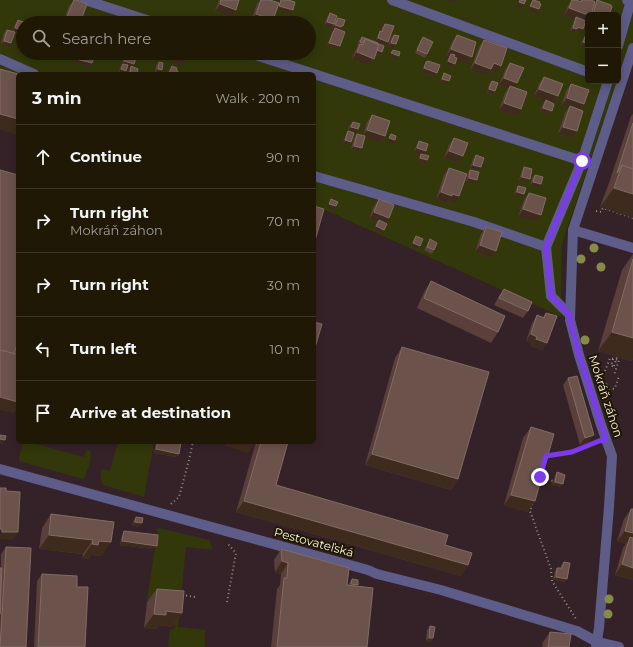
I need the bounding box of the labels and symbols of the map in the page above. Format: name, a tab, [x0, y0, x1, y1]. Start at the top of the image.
route start	[573, 152, 591, 170]
street label: Mokráň záhon	[586, 353, 626, 439]
route end	[531, 468, 549, 486]
street label: Pestovateľská	[272, 524, 356, 560]

